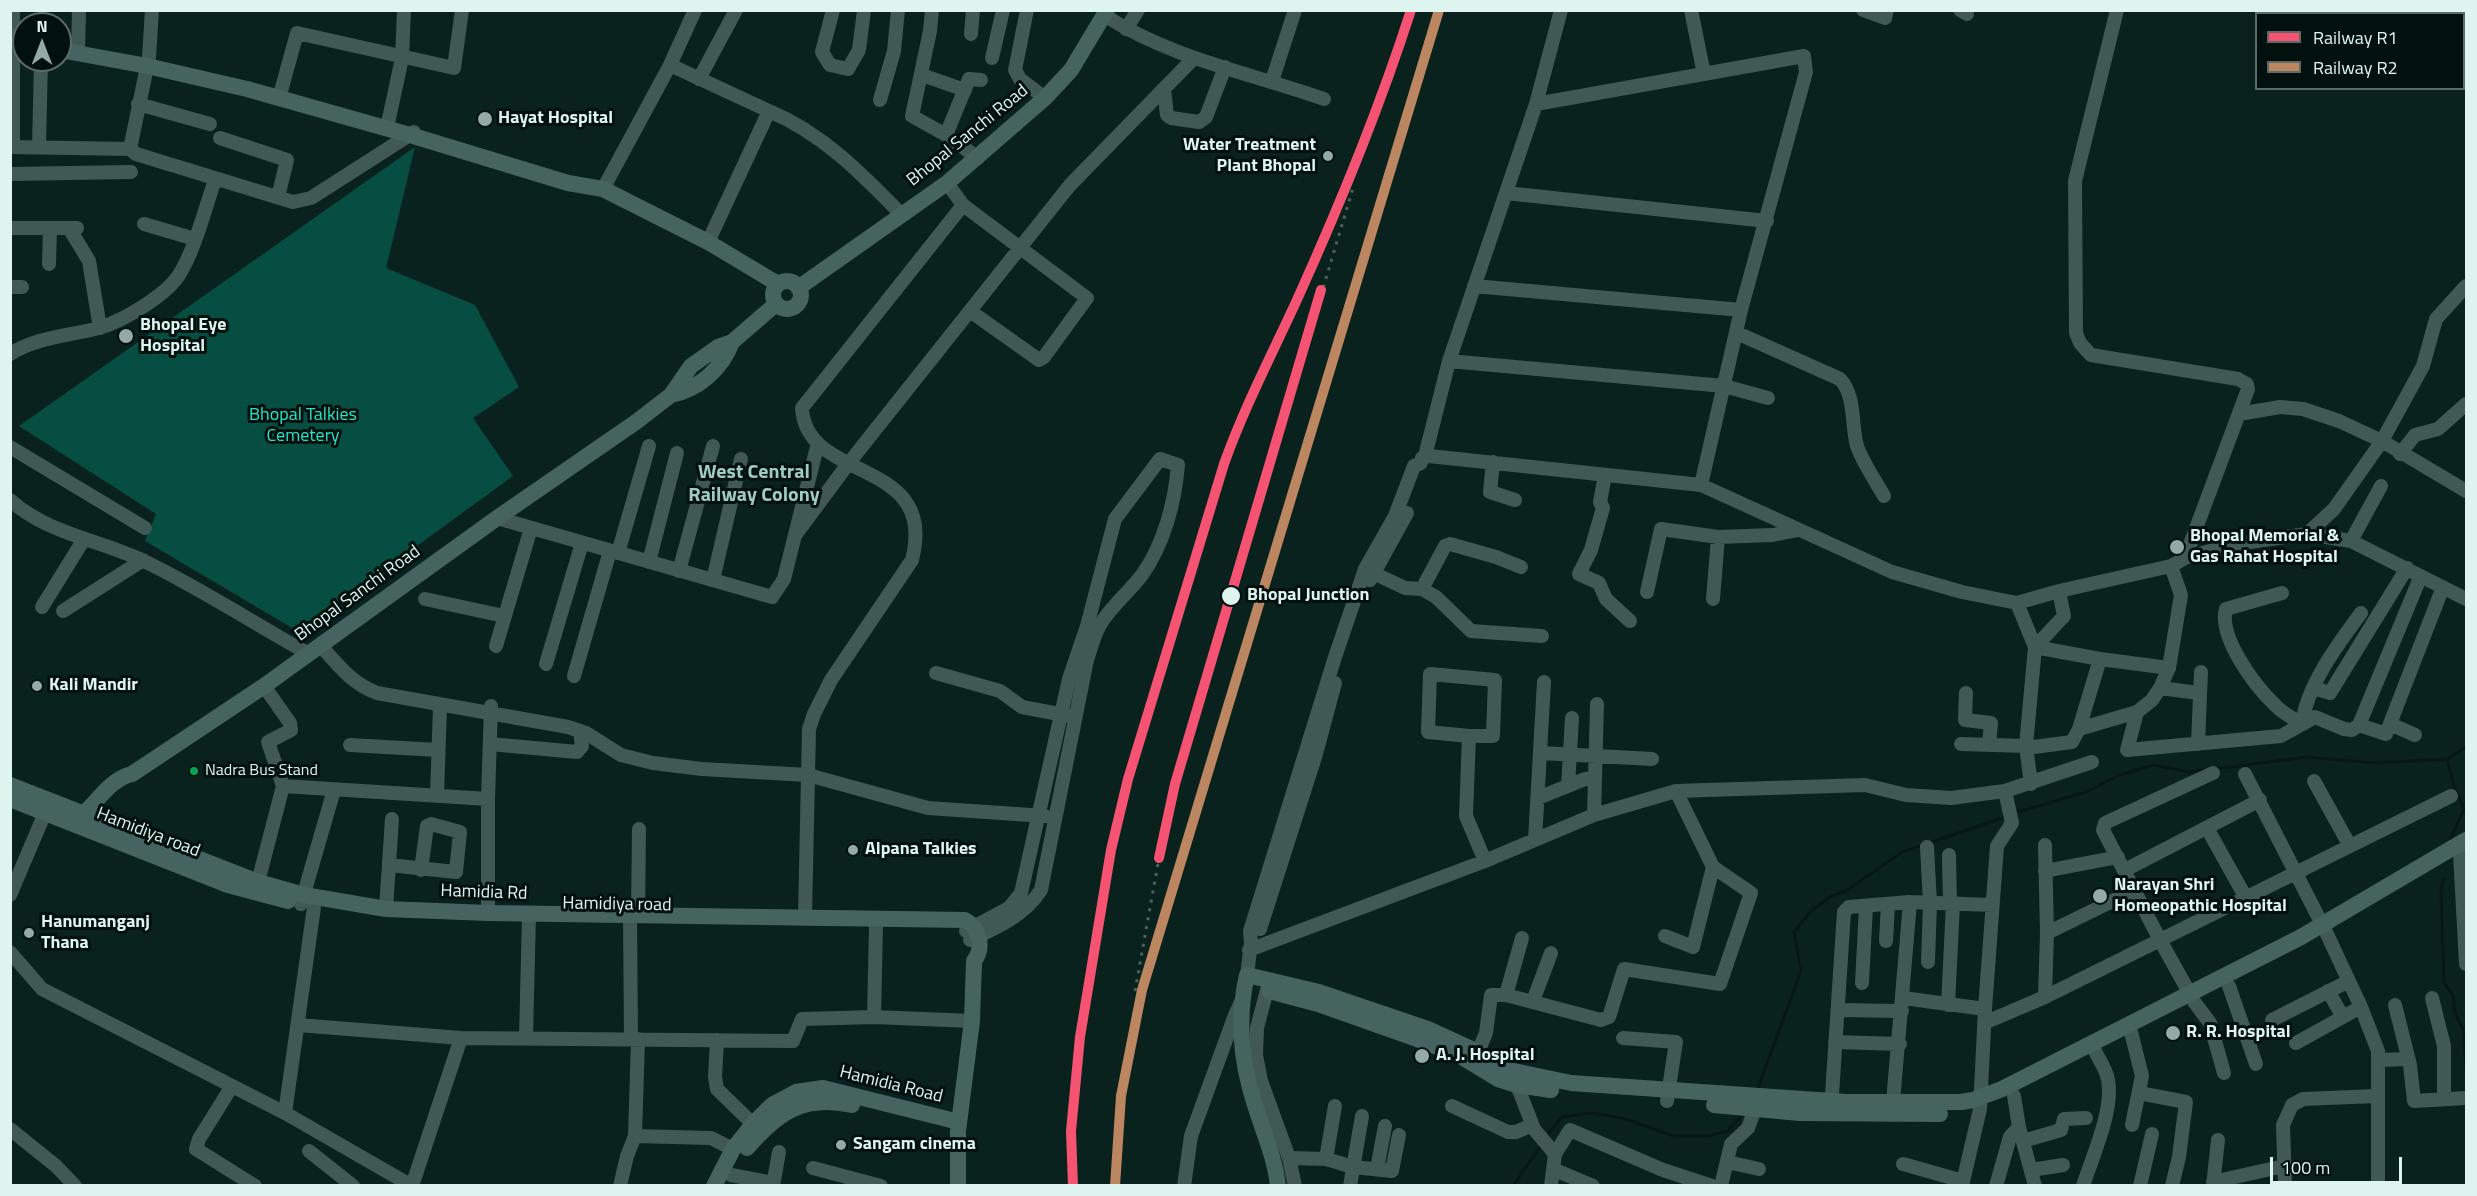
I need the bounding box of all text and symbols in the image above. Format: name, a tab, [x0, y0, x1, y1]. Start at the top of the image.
north arrow	[12, 12, 72, 72]
legend	[2255, 12, 2465, 90]
text: N	[36, 14, 48, 38]
text: Railway R1	[2313, 24, 2398, 51]
text: Railway R2	[2313, 54, 2398, 81]
street label: Bhopal Sanchi Road	[903, 81, 1033, 191]
place label: Hayat Hospital	[498, 108, 613, 130]
marker: Hayat Hospital	[476, 110, 494, 128]
place label: Water Treatment Plant Bhopal	[1183, 135, 1316, 178]
marker: Water Treatment Plant Bhopal	[1321, 149, 1335, 163]
place label: Bhopal Eye Hospital	[140, 315, 226, 358]
marker: Bhopal Eye Hospital	[117, 327, 135, 345]
park label: Bhopal Talkies Cemetery	[249, 405, 357, 448]
district label: West Central Railway Colony	[688, 461, 820, 508]
place label: Bhopal Memorial & Gas Rahat Hospital	[2190, 526, 2339, 568]
marker: Bhopal Memorial & Gas Rahat Hospital	[2168, 538, 2186, 556]
street label: Bhopal Sanchi Road	[291, 541, 425, 647]
marker: Bhopal Junction	[1220, 585, 1242, 607]
place label: Bhopal Junction	[1247, 585, 1369, 607]
place label: Kali Mandir	[49, 675, 138, 697]
marker: Kali Mandir	[30, 679, 44, 693]
place label: Nadra Bus Stand	[205, 761, 318, 781]
marker: Nadra Bus Stand	[188, 765, 200, 777]
street label: Hamidiya road	[93, 803, 203, 863]
place label: Alpana Talkies	[865, 839, 977, 861]
marker: Alpana Talkies	[846, 843, 860, 857]
place label: Narayan Shri Homeopathic Hospital	[2114, 875, 2287, 918]
street label: Hamidia Rd	[440, 881, 528, 905]
marker: Narayan Shri Homeopathic Hospital	[2091, 887, 2109, 905]
street label: Hamidiya road	[562, 893, 672, 917]
place label: Hanumanganj Thana	[41, 912, 150, 954]
marker: Hanumanganj Thana	[22, 926, 36, 940]
place label: R. R. Hospital	[2186, 1022, 2291, 1044]
marker: R. R. Hospital	[2164, 1024, 2182, 1042]
place label: A. J. Hospital	[1436, 1045, 1535, 1067]
marker: A. J. Hospital	[1413, 1047, 1431, 1065]
street label: Hamidia Road	[837, 1062, 945, 1108]
place label: Sangam cinema	[853, 1134, 976, 1156]
marker: Sangam cinema	[834, 1138, 848, 1152]
scale bar	[2273, 1145, 2405, 1183]
text: 100 m	[2281, 1154, 2330, 1181]

